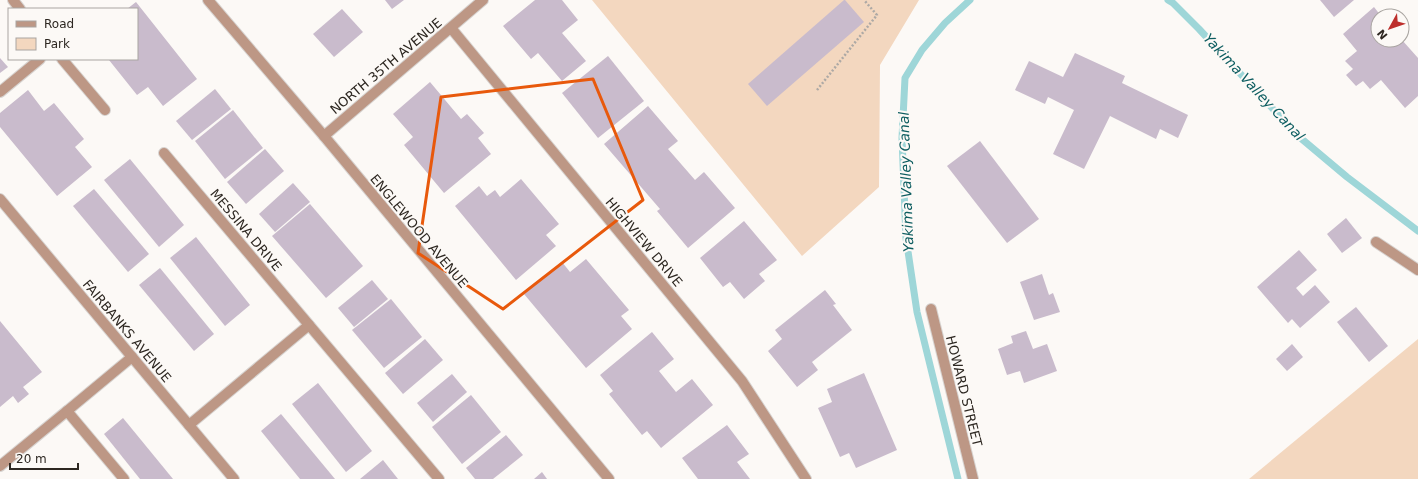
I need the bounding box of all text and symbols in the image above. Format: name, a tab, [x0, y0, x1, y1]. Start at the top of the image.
legend	[8, 8, 138, 60]
north arrow	[1370, 8, 1410, 48]
street label: NORTH 35TH AVENUE	[327, 15, 445, 117]
text: Road	[44, 17, 74, 31]
text: N	[1375, 26, 1391, 42]
water label: Yakima Valley Canal	[1200, 30, 1308, 144]
text: Park	[44, 37, 70, 51]
water label: Yakima Valley Canal	[896, 111, 916, 253]
street label: ENGLEWOOD AVENUE	[367, 171, 471, 291]
street label: MESSINA DRIVE	[207, 186, 285, 274]
street label: HIGHVIEW DRIVE	[602, 195, 686, 289]
street label: FAIRBANKS AVENUE	[80, 277, 174, 385]
street label: HOWARD STREET	[943, 334, 985, 448]
scale bar	[10, 445, 78, 471]
text: 20 m	[16, 452, 47, 466]

